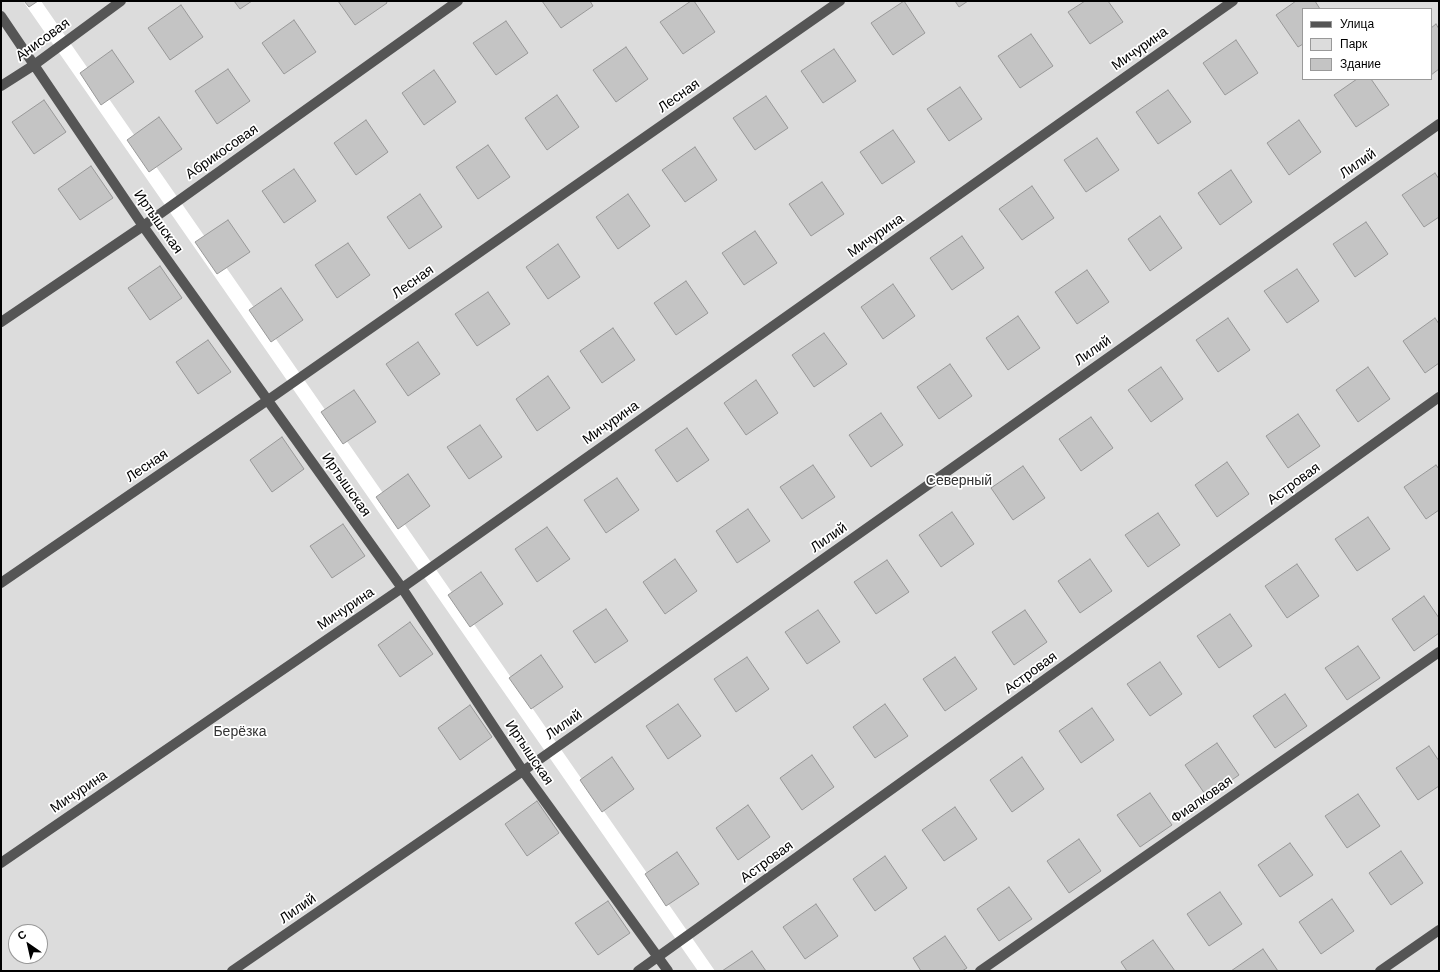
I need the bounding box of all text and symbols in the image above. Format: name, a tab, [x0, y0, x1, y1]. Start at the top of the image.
legend	[1302, 8, 1432, 80]
street label: Анисовая	[13, 15, 73, 65]
text: Улица	[1340, 17, 1374, 31]
street label: Мичурина	[1109, 24, 1171, 74]
text: Парк	[1340, 37, 1367, 51]
text: Здание	[1340, 57, 1381, 71]
street label: Лесная	[655, 76, 703, 116]
street label: Абрикосовая	[183, 121, 261, 183]
street label: Лилий	[1336, 145, 1380, 183]
street label: Иртышская	[130, 187, 186, 257]
street label: Мичурина	[845, 211, 907, 261]
street label: Лесная	[389, 262, 437, 302]
street label: Лилий	[1071, 332, 1115, 370]
street label: Мичурина	[580, 398, 642, 448]
street label: Лесная	[123, 446, 171, 486]
street label: Иртышская	[318, 450, 374, 520]
street label: Астровая	[1264, 459, 1324, 509]
park label: Северный	[926, 473, 992, 489]
street label: Лилий	[807, 519, 851, 557]
street label: Мичурина	[314, 584, 378, 634]
street label: Астровая	[1001, 648, 1061, 698]
street label: Лилий	[542, 706, 586, 744]
street label: Иртышская	[501, 718, 557, 788]
park label: Берёзка	[213, 724, 267, 740]
street label: Мичурина	[47, 767, 111, 817]
street label: Фиалковая	[1168, 773, 1236, 827]
street label: Астровая	[737, 837, 797, 887]
street label: Лилий	[276, 890, 320, 928]
north arrow	[8, 924, 48, 964]
text: С	[15, 928, 28, 942]

